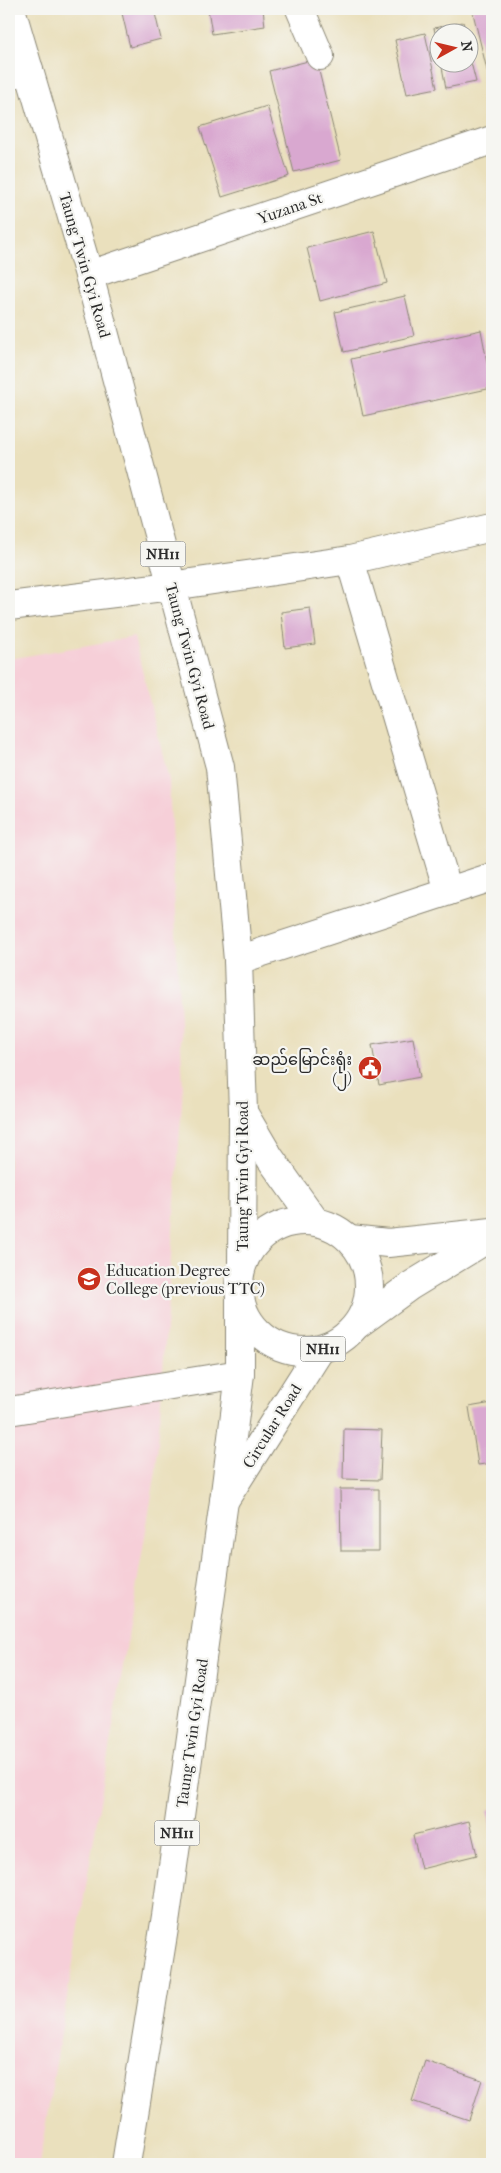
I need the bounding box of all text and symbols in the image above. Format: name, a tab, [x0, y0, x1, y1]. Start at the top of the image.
north arrow	[428, 22, 478, 72]
text: N	[457, 40, 476, 53]
street label: Yuzana St	[254, 188, 325, 228]
street label: Taung Twin Gyi Road	[55, 190, 115, 340]
road number: NH11	[140, 542, 186, 566]
street label: Taung Twin Gyi Road	[161, 581, 219, 731]
place label: ဆည်မြောင်းရုံး (၂)	[252, 1048, 352, 1091]
public building icon: ဆည်မြောင်းရုံး (၂)	[357, 1055, 383, 1081]
street label: Taung Twin Gyi Road	[233, 1101, 252, 1251]
place label: Education Degree College (previous TTC)	[106, 1261, 265, 1298]
school or university icon: Education Degree College (previous TTC)	[76, 1266, 102, 1292]
road number: NH11	[300, 1336, 346, 1362]
street label: Circular Road	[239, 1380, 306, 1472]
street label: Taung Twin Gyi Road	[172, 1657, 212, 1809]
road number: NH11	[154, 1820, 200, 1846]

